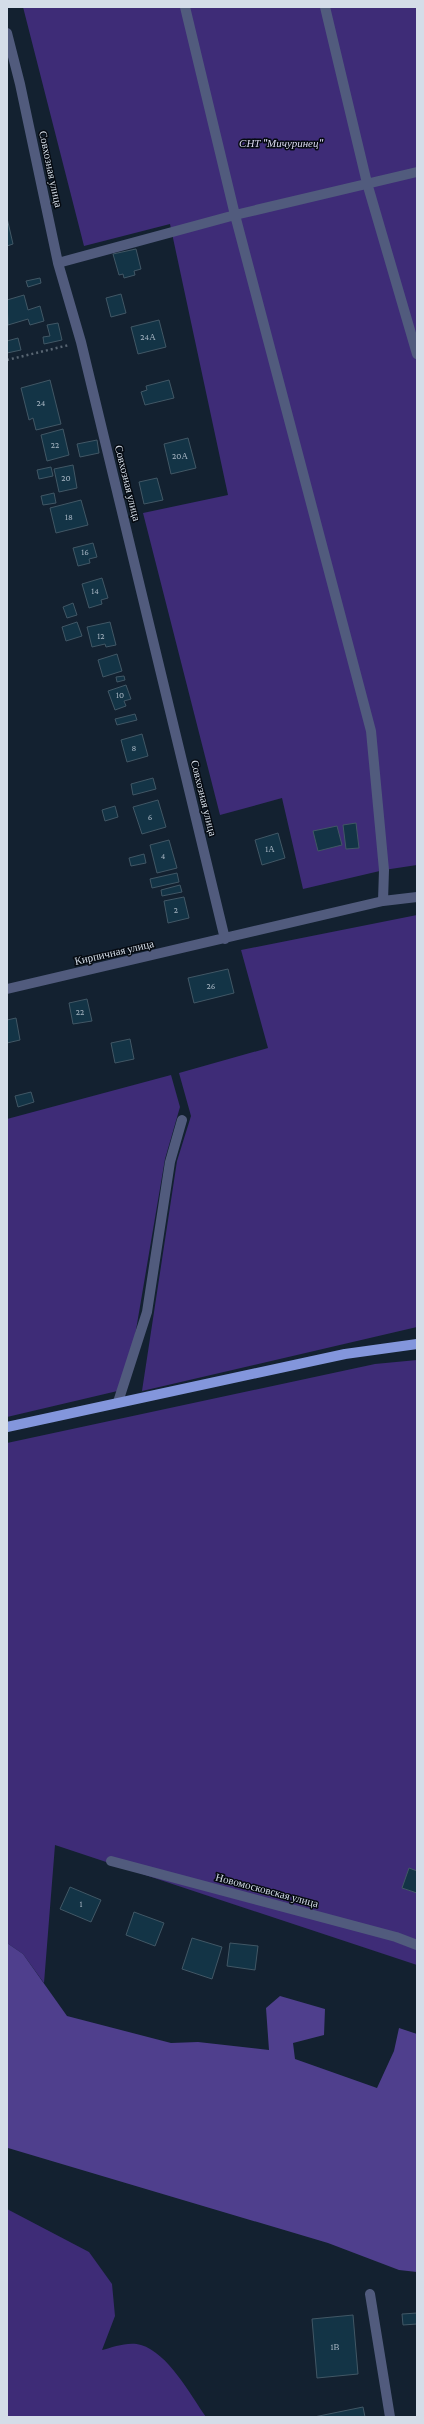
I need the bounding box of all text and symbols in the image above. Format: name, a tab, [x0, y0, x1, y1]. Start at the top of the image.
street label: Совхозная улица	[37, 130, 65, 209]
park label: СНТ "Мичуринец"	[239, 137, 323, 149]
house number: 24А	[140, 332, 156, 342]
house number: 24	[37, 398, 46, 408]
house number: 22	[51, 440, 59, 450]
street label: Совхозная улица	[113, 444, 143, 522]
house number: 20А	[172, 451, 188, 461]
house number: 20	[61, 473, 71, 483]
house number: 18	[65, 512, 73, 522]
house number: 16	[81, 547, 89, 557]
house number: 14	[91, 586, 99, 596]
house number: 12	[97, 631, 105, 641]
house number: 10	[116, 690, 124, 700]
house number: 8	[132, 743, 137, 753]
street label: Совхозная улица	[189, 759, 219, 837]
house number: 6	[148, 812, 153, 822]
house number: 1А	[265, 844, 275, 854]
house number: 4	[161, 851, 166, 861]
house number: 2	[174, 905, 178, 915]
street label: Кирпичная улица	[73, 937, 155, 967]
house number: 26	[207, 981, 216, 991]
house number: 22	[76, 1007, 84, 1017]
street label: Новомосковская улица	[214, 1870, 320, 1910]
house number: 1	[80, 1899, 83, 1909]
house number: 1В	[331, 2342, 340, 2352]

